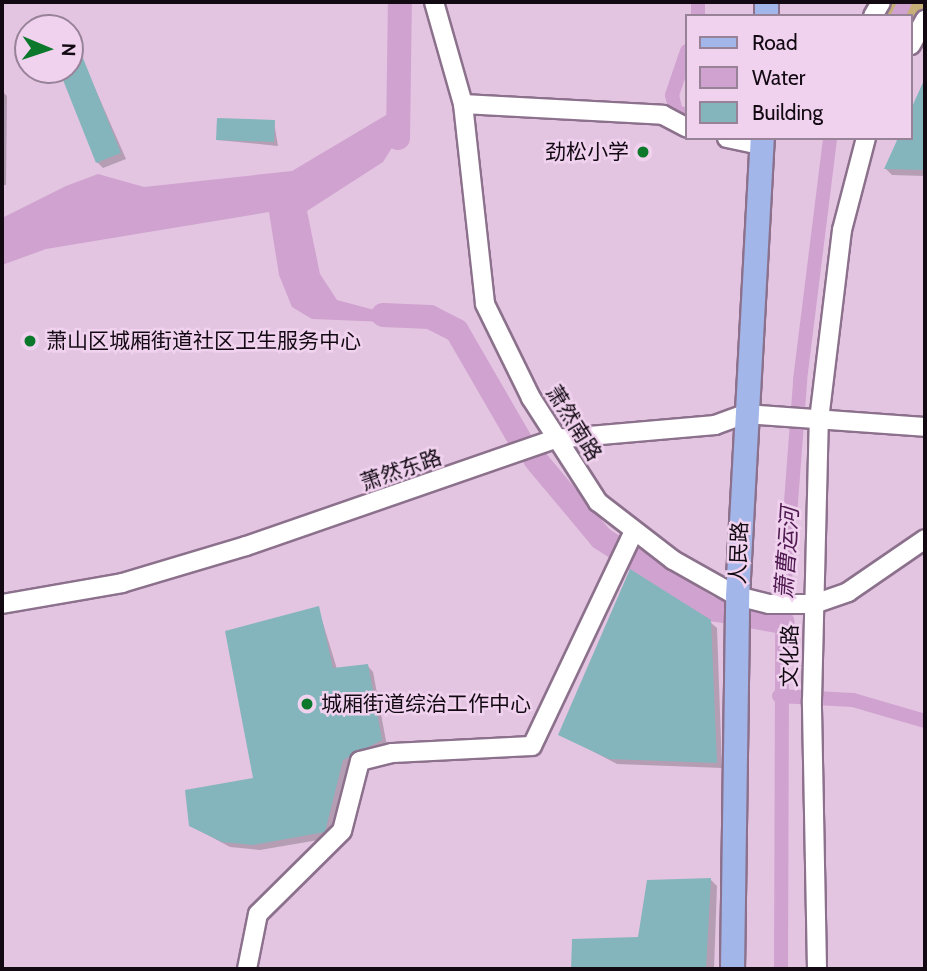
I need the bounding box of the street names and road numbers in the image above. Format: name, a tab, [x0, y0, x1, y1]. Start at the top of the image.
street label: 萧然南路	[541, 381, 607, 465]
street label: 萧然东路	[357, 444, 445, 496]
street label: 人民路	[725, 521, 753, 585]
street label: 文化路	[777, 624, 803, 688]

